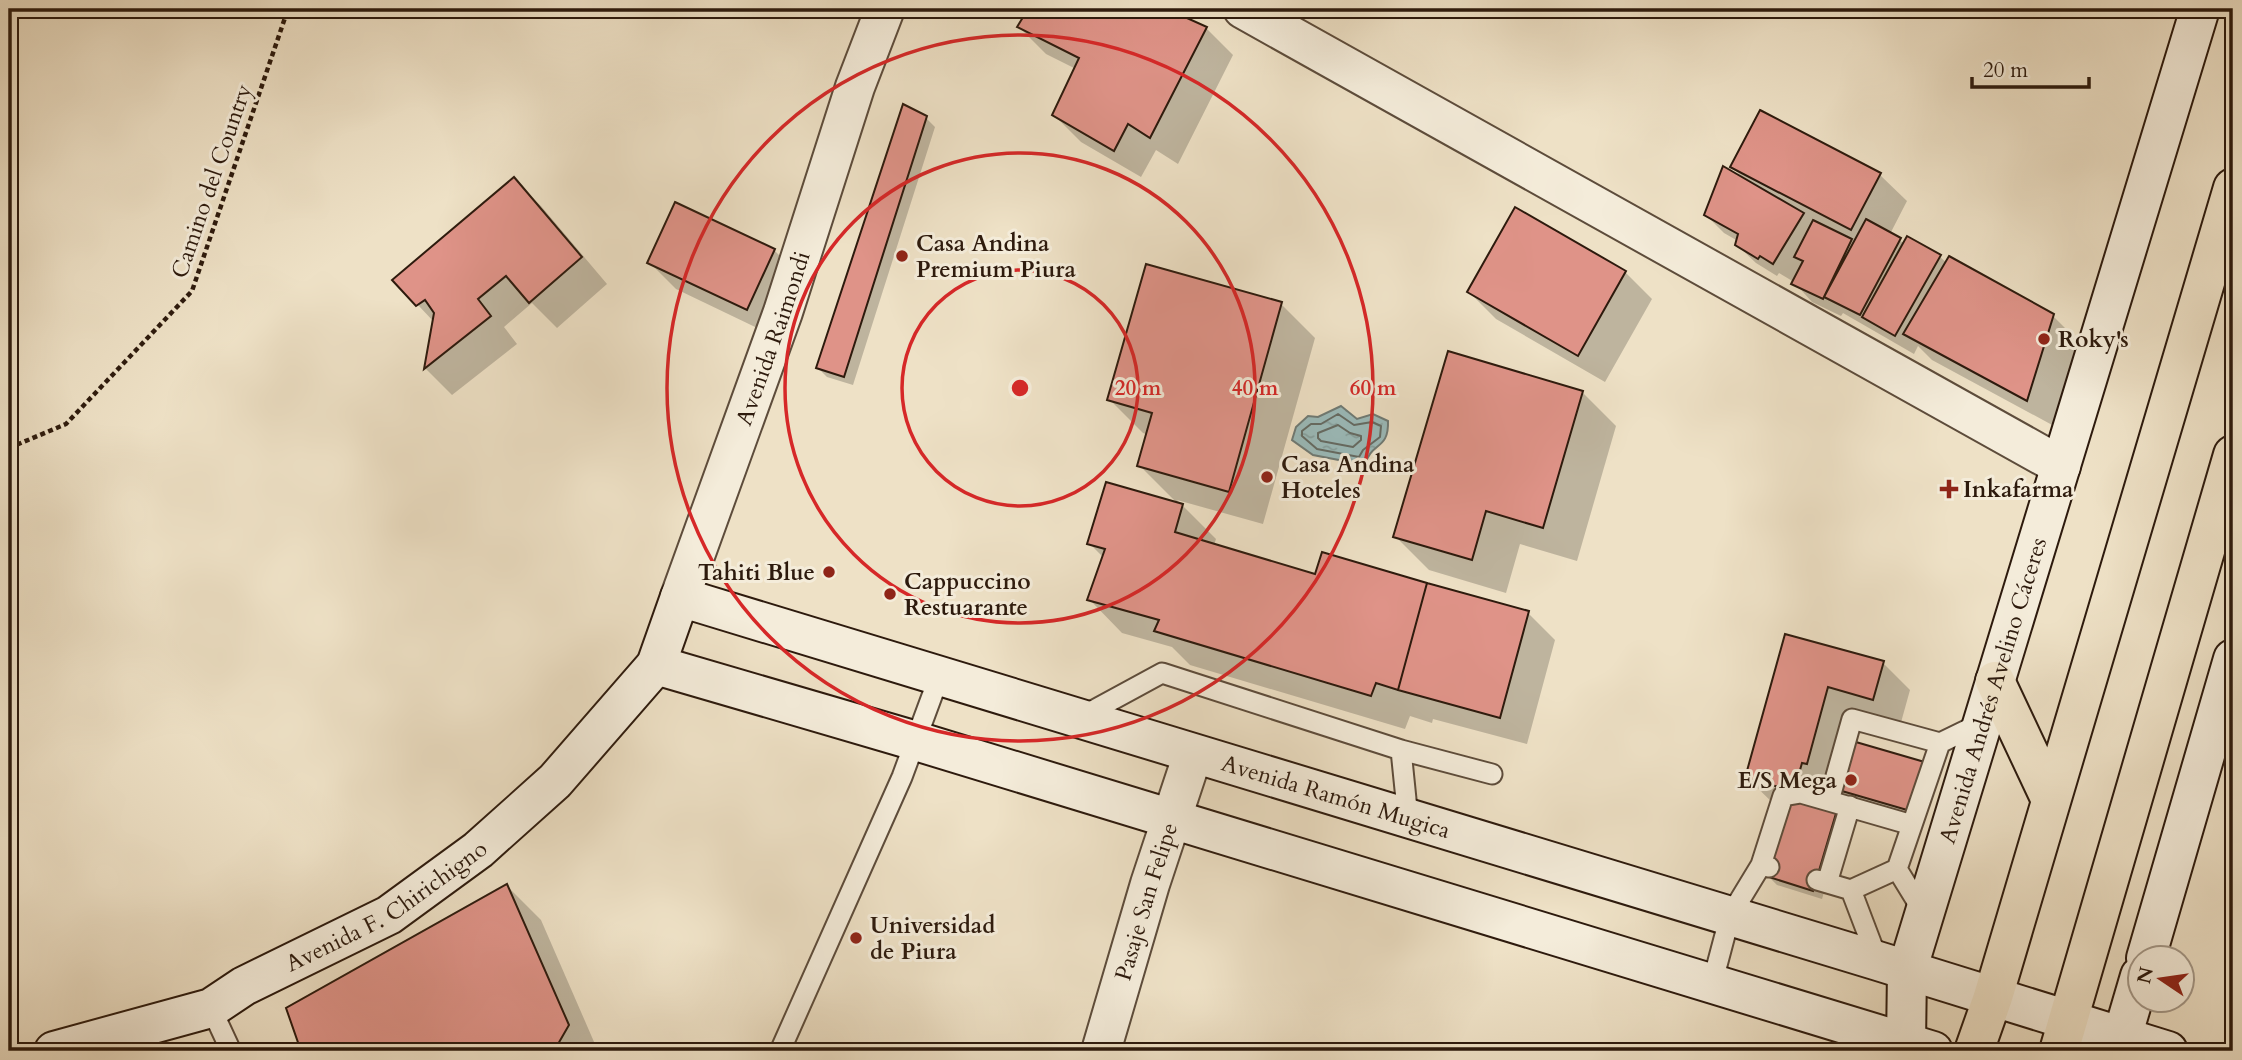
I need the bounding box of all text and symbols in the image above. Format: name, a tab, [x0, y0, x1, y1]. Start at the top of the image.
scale bar	[1972, 46, 2090, 90]
text: 20 m	[1983, 56, 2028, 85]
street label: Camino del Country	[164, 80, 259, 282]
place label: Casa Andina Premium Piura	[916, 228, 1077, 285]
street label: Avenida Raimondi	[728, 247, 817, 430]
marker: Casa Andina Premium Piura	[894, 248, 910, 264]
place label: Roky's	[2058, 324, 2129, 355]
marker: Roky's	[2036, 331, 2052, 347]
text: 20 m	[1115, 374, 1162, 403]
text: 40 m	[1232, 374, 1279, 403]
text: 60 m	[1350, 374, 1397, 403]
centre of rings	[1008, 376, 1032, 400]
place label: Casa Andina Hoteles	[1281, 449, 1415, 506]
marker: Casa Andina Hoteles	[1259, 469, 1275, 485]
place label: Inkafarma	[1963, 474, 2074, 505]
marker: Inkafarma	[1941, 481, 1957, 497]
street label: Avenida Andrés Avelino Cáceres	[1932, 534, 2054, 847]
place label: Tahiti Blue	[698, 557, 815, 588]
marker: Tahiti Blue	[821, 564, 837, 580]
place label: Cappuccino Restuarante	[904, 566, 1031, 623]
marker: Cappuccino Restuarante	[882, 586, 898, 602]
street label: Avenida Ramón Mugica	[1218, 747, 1454, 846]
place label: E/S Mega	[1738, 765, 1838, 796]
marker: E/S Mega	[1843, 772, 1859, 788]
street label: Pasaje San Felipe	[1107, 819, 1185, 984]
street label: Avenida F. Chirichigno	[281, 834, 494, 979]
place label: Universidad de Piura	[870, 910, 995, 967]
marker: Universidad de Piura	[848, 930, 864, 946]
north arrow	[2126, 944, 2196, 1014]
text: N	[2131, 964, 2160, 986]

